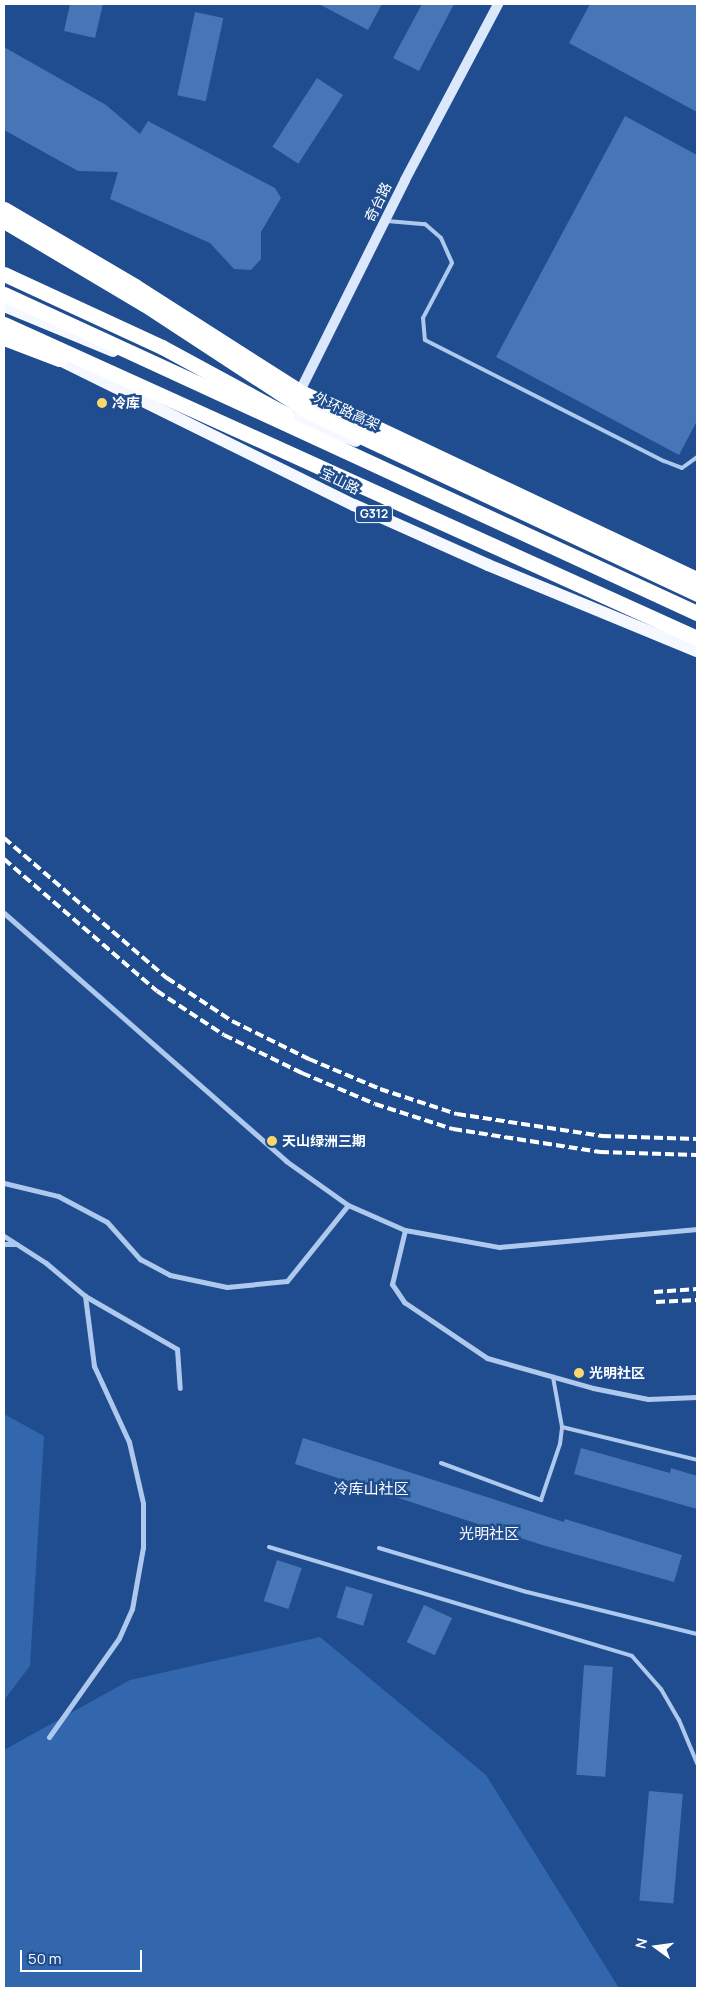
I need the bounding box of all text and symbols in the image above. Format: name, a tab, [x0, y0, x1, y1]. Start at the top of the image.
street label: 奇台路	[361, 179, 395, 225]
street label: 外环路高架	[312, 389, 382, 433]
place label: 冷库	[112, 395, 140, 411]
marker: 冷库	[96, 397, 108, 409]
street label: 宝山路	[317, 464, 363, 498]
road number: G312	[354, 504, 394, 524]
place label: 天山绿洲三期	[282, 1133, 366, 1149]
marker: 天山绿洲三期	[266, 1135, 278, 1147]
place label: 光明社区	[589, 1365, 645, 1381]
marker: 光明社区	[573, 1367, 585, 1379]
district label: 冷库山社区	[334, 1480, 408, 1498]
district label: 光明社区	[459, 1525, 519, 1543]
north arrow	[631, 1922, 681, 1972]
text: N	[631, 1936, 651, 1950]
scale bar	[22, 1940, 145, 1972]
text: 50 m	[28, 1948, 62, 1969]

